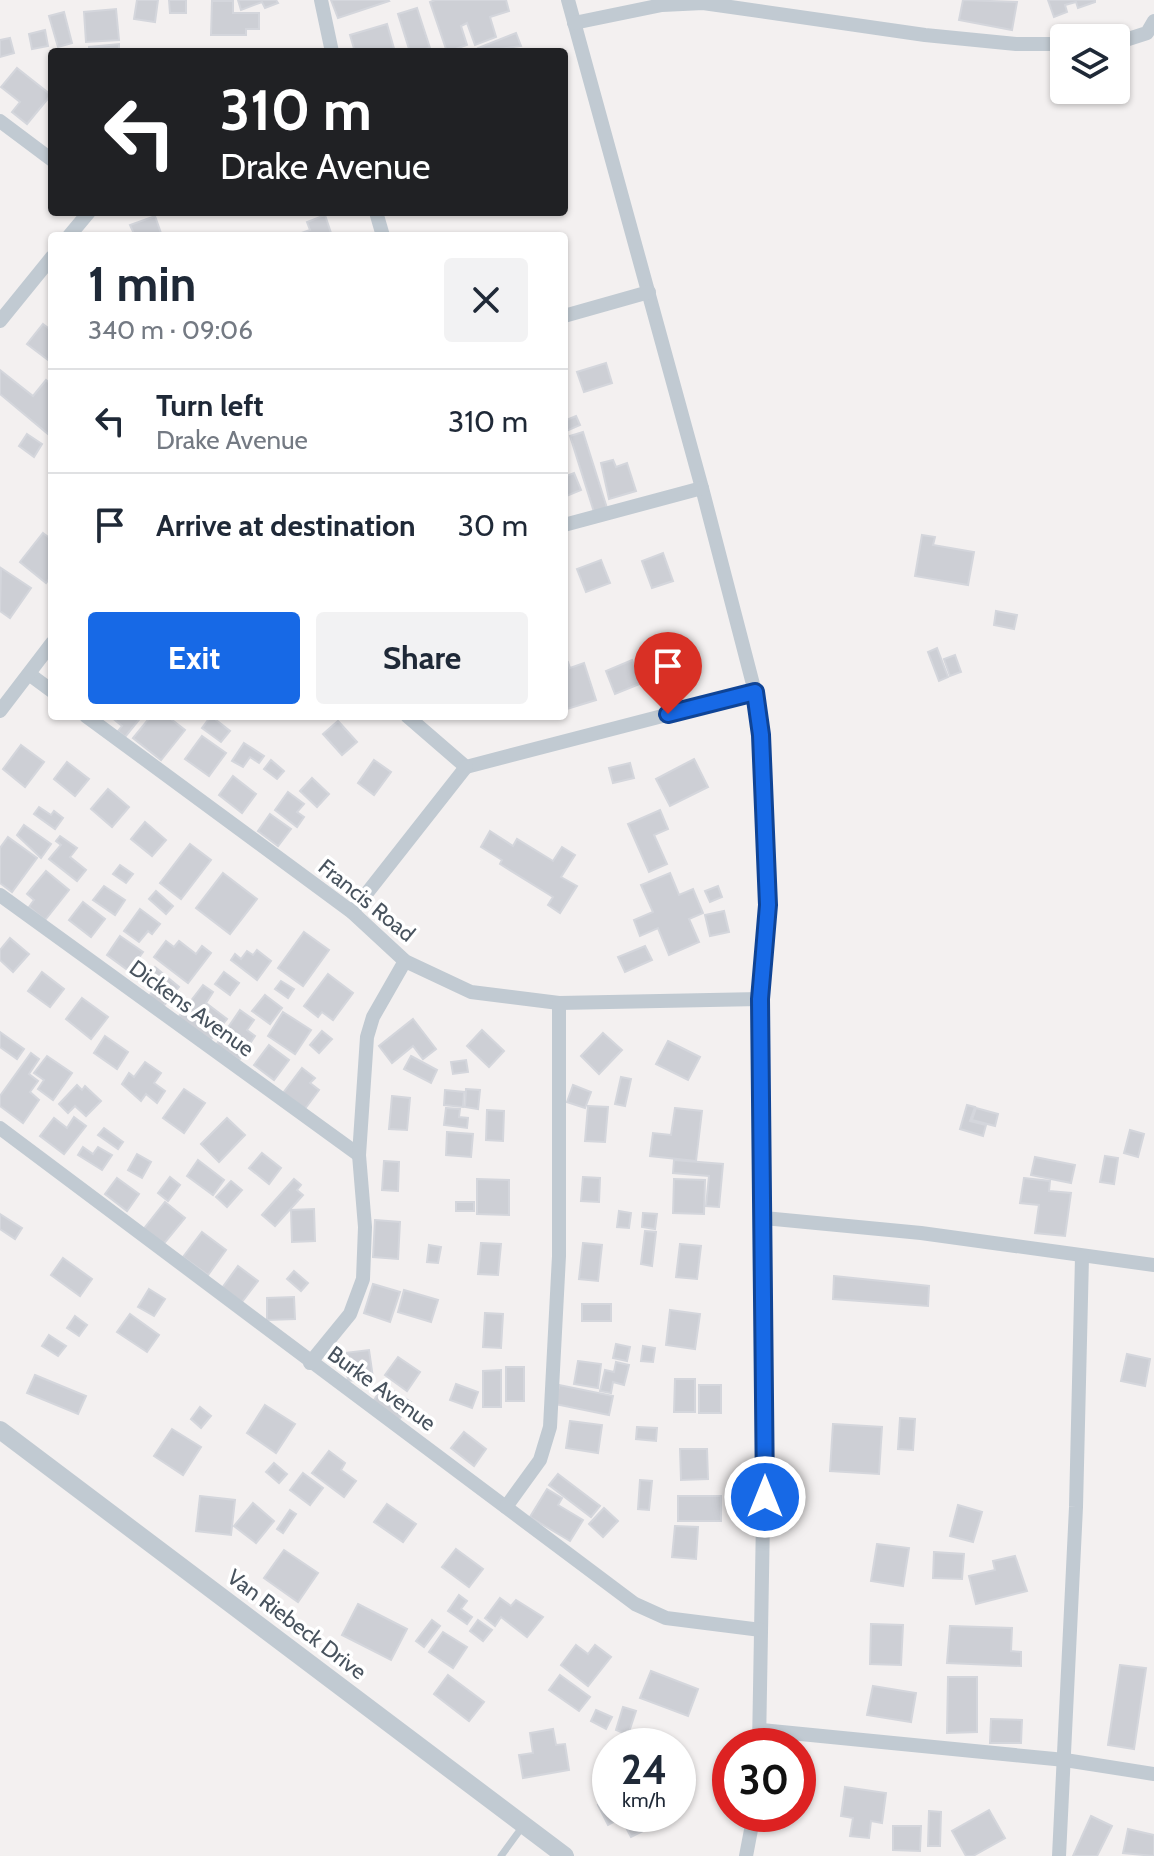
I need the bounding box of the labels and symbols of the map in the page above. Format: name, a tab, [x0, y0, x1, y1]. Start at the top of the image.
pin	[634, 632, 702, 714]
street label: Francis Road	[313, 853, 420, 948]
street label: Dickens Avenue	[124, 954, 259, 1063]
street label: Burke Avenue	[322, 1340, 441, 1437]
position arrow	[723, 1455, 807, 1539]
street label: Van Riebeck Drive	[222, 1563, 372, 1685]
speed limit sign: 30	[712, 1728, 816, 1832]

